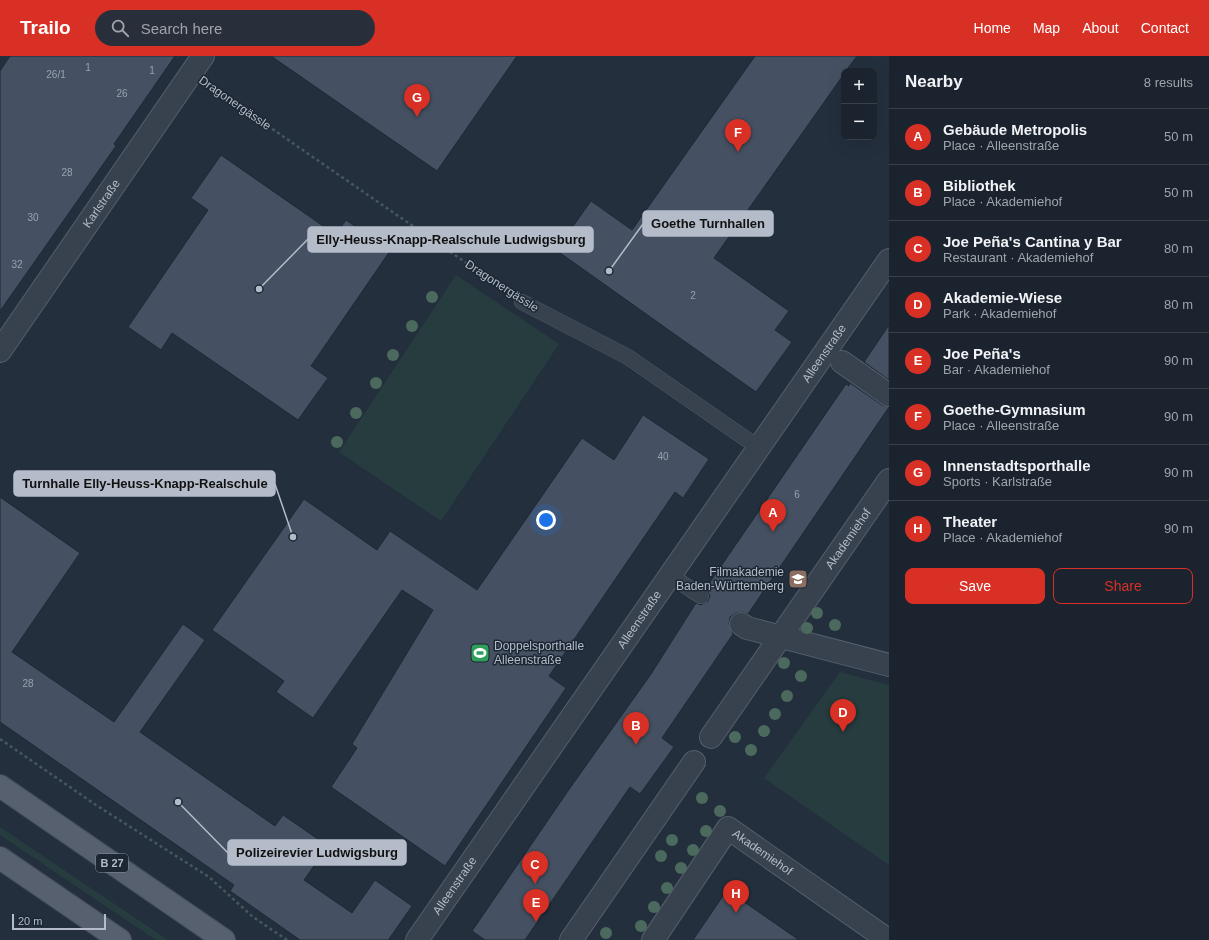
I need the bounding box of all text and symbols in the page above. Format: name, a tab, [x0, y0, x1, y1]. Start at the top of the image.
search box	[95, 10, 375, 46]
text: Trailo	[20, 17, 71, 38]
icon: search	[109, 17, 131, 39]
text: Search here	[141, 20, 222, 37]
text: Home	[974, 20, 1011, 36]
text: Map	[1033, 20, 1060, 36]
text: About	[1082, 20, 1119, 36]
text: Contact	[1141, 20, 1189, 36]
house number: 1	[85, 62, 91, 73]
house number: 1	[149, 65, 155, 76]
map controls	[841, 68, 877, 140]
button: +	[841, 68, 877, 104]
house number: 26/1	[46, 69, 66, 80]
text: Nearby	[905, 72, 963, 91]
street label: Dragonergässle	[196, 73, 274, 133]
text: 8 results	[1144, 75, 1193, 90]
pin: G	[404, 84, 430, 117]
house number: 26	[116, 88, 128, 99]
button: −	[841, 104, 877, 140]
pin: F	[725, 119, 751, 152]
text: Gebäude Metropolis	[943, 121, 1087, 138]
text: A	[913, 129, 923, 144]
text: 50 m	[1164, 129, 1193, 144]
text: Place · Alleenstraße	[943, 138, 1059, 153]
house number: 28	[61, 167, 73, 178]
street label: Karlstraße	[80, 176, 123, 230]
text: Bibliothek	[943, 177, 1016, 194]
text: B	[913, 185, 923, 200]
text: 50 m	[1164, 185, 1193, 200]
text: Place · Akademiehof	[943, 194, 1062, 209]
callout: Goethe Turnhallen	[643, 211, 773, 236]
house number: 30	[27, 212, 39, 223]
text: Goethe Turnhallen	[651, 216, 765, 231]
callout: Elly-Heuss-Knapp-Realschule Ludwigsburg	[308, 227, 593, 252]
text: Elly-Heuss-Knapp-Realschule Ludwigsburg	[316, 232, 586, 247]
text: Joe Peña's Cantina y Bar	[943, 233, 1122, 250]
text: C	[913, 241, 923, 256]
text: 80 m	[1164, 241, 1193, 256]
text: Restaurant · Akademiehof	[943, 250, 1093, 265]
street label: Dragonergässle	[463, 257, 542, 315]
house number: 32	[11, 259, 23, 270]
text: Akademie-Wiese	[943, 289, 1062, 306]
house number: 2	[690, 290, 696, 301]
text: D	[913, 297, 923, 312]
text: 80 m	[1164, 297, 1193, 312]
text: Park · Akademiehof	[943, 306, 1056, 321]
street label: Alleenstraße	[799, 321, 849, 385]
text: Joe Peña's	[943, 345, 1021, 362]
text: E	[914, 353, 922, 368]
text: 90 m	[1164, 353, 1193, 368]
text: Bar · Akademiehof	[943, 362, 1050, 377]
text: Goethe-Gymnasium	[943, 401, 1086, 418]
text: F	[914, 409, 922, 424]
text: 90 m	[1164, 409, 1193, 424]
text: Place · Alleenstraße	[943, 418, 1059, 433]
house number: 40	[657, 451, 669, 462]
text: Innenstadtsporthalle	[943, 457, 1091, 474]
text: G	[913, 465, 923, 480]
text: 90 m	[1164, 465, 1193, 480]
callout: Turnhalle Elly-Heuss-Knapp-Realschule	[14, 471, 275, 496]
text: Sports · Karlstraße	[943, 474, 1052, 489]
text: Turnhalle Elly-Heuss-Knapp-Realschule	[22, 476, 268, 491]
house number: 6	[794, 489, 800, 500]
pin: A	[760, 499, 786, 532]
street label: Akademiehof	[822, 506, 874, 572]
your location	[536, 510, 556, 530]
text: Theater	[943, 513, 997, 530]
text: H	[913, 521, 923, 536]
text: 90 m	[1164, 521, 1193, 536]
text: Place · Akademiehof	[943, 530, 1062, 545]
place label: Filmakademie Baden-Württemberg	[676, 565, 784, 593]
school or university icon: Filmakademie Baden-Württemberg	[787, 568, 809, 590]
button: Save	[905, 568, 1045, 604]
button: Share	[1053, 568, 1193, 604]
street label: Alleenstraße	[614, 588, 665, 651]
place label: Doppelsporthalle Alleenstraße	[494, 639, 584, 667]
sports icon: Doppelsporthalle Alleenstraße	[469, 642, 491, 664]
house number: 28	[22, 678, 34, 689]
pin: D	[830, 699, 856, 732]
pin: B	[623, 712, 649, 745]
street label: Akademiehof	[730, 826, 796, 878]
callout: Polizeirevier Ludwigsburg	[228, 840, 406, 865]
text: Polizeirevier Ludwigsburg	[236, 845, 398, 860]
pin: C	[522, 851, 548, 884]
road number: B 27	[96, 854, 128, 872]
street label: Alleenstraße	[430, 854, 480, 917]
pin: H	[723, 880, 749, 913]
pin: E	[523, 889, 549, 922]
scale bar	[12, 912, 106, 931]
text: 20 m	[18, 915, 42, 927]

